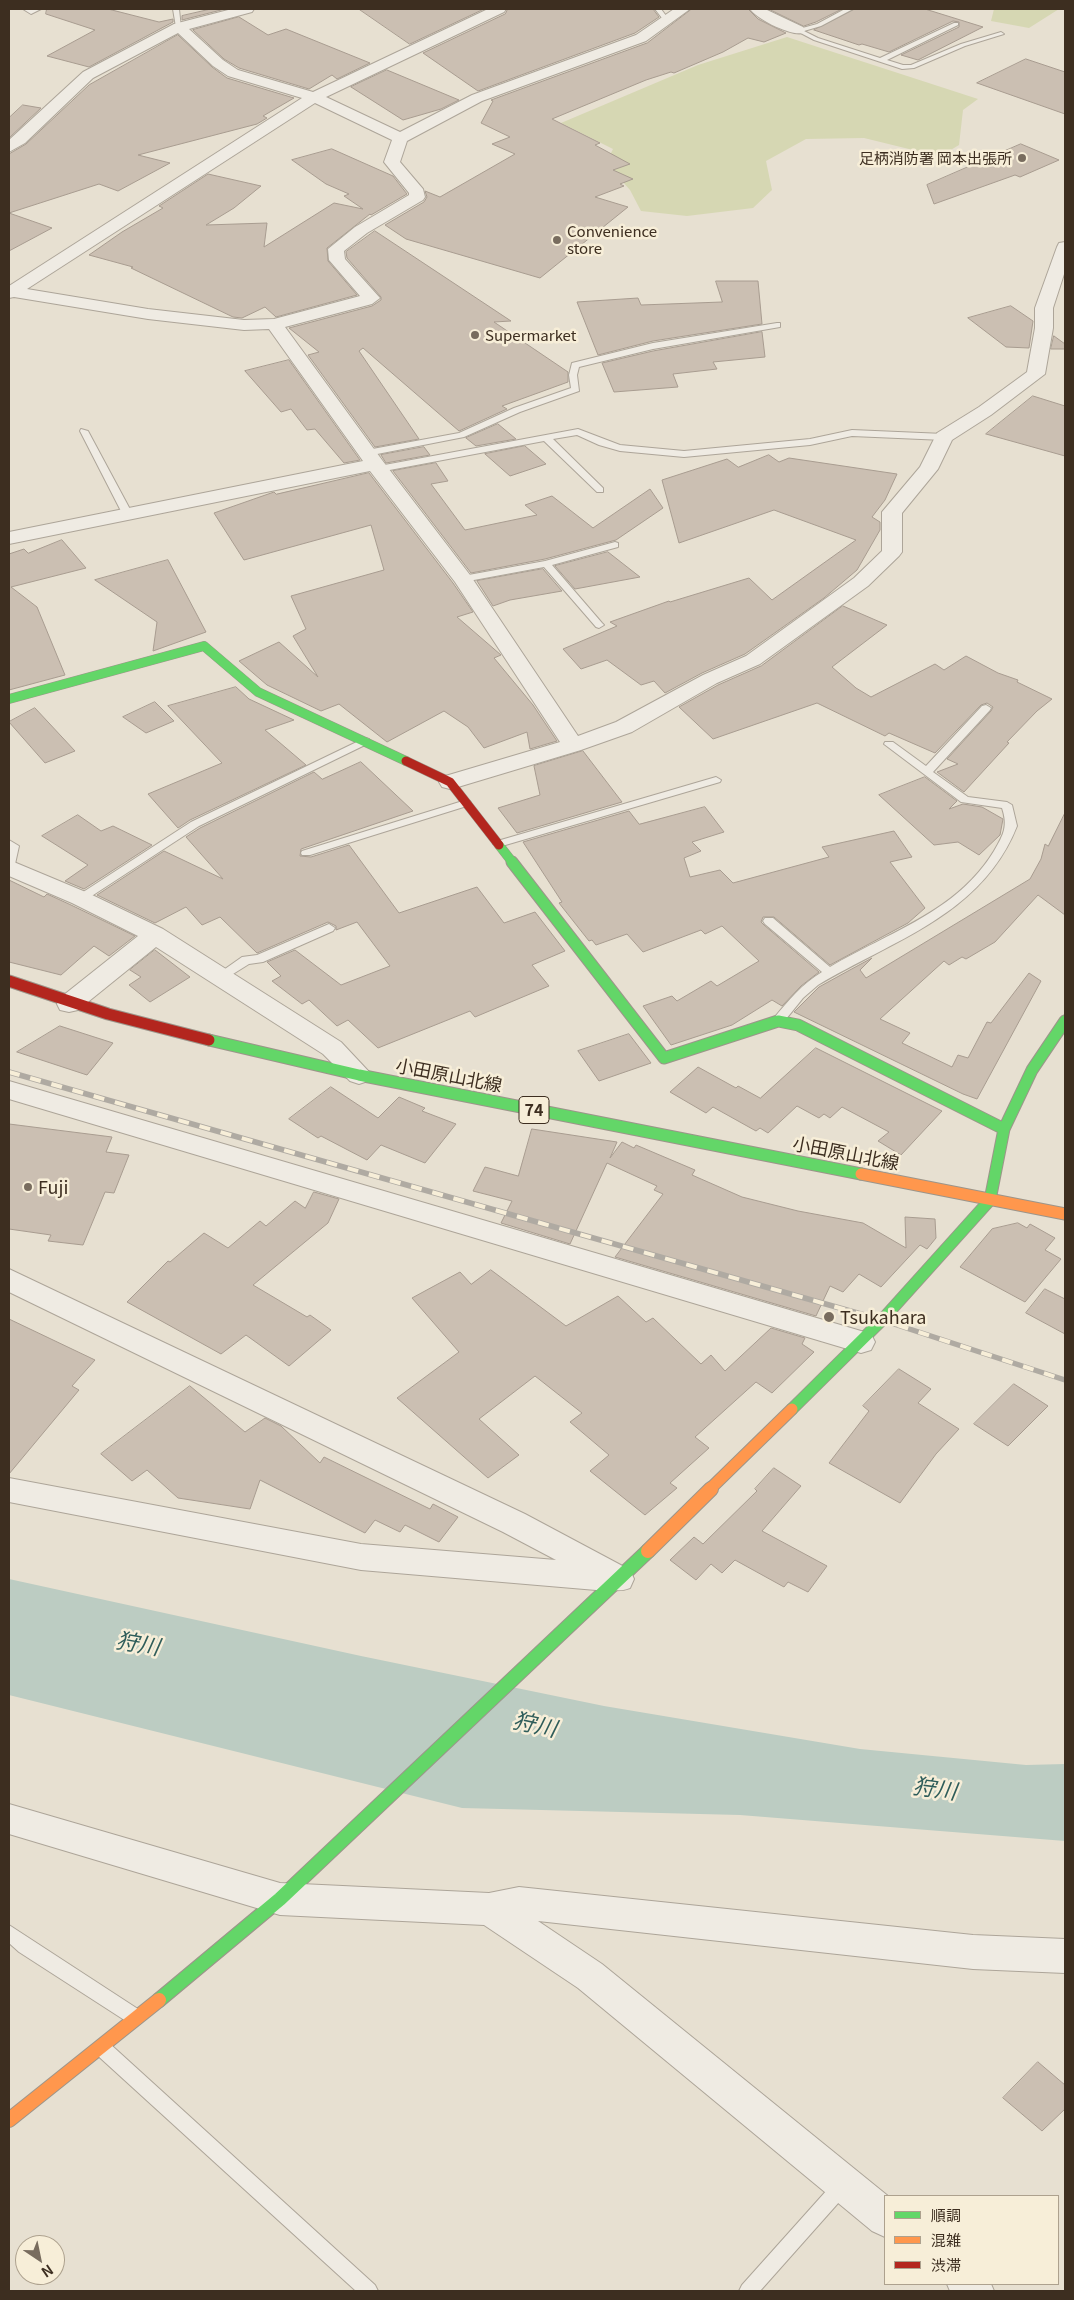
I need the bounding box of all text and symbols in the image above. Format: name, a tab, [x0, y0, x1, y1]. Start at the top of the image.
place label: 足柄消防署 岡本出張所	[859, 149, 1012, 167]
marker: 足柄消防署 岡本出張所	[1016, 152, 1028, 164]
place label: Convenience store	[567, 222, 657, 257]
marker: Convenience store	[551, 234, 563, 246]
place label: Supermarket	[485, 326, 576, 344]
marker: Supermarket	[469, 329, 481, 341]
street label: 小田原山北線	[394, 1054, 504, 1096]
road number: 74	[519, 1096, 549, 1124]
street label: 小田原山北線	[791, 1132, 901, 1174]
place label: Fuji	[38, 1176, 68, 1198]
marker: Fuji	[22, 1181, 34, 1193]
place label: Tsukahara	[840, 1306, 926, 1328]
marker: Tsukahara	[822, 1310, 836, 1324]
water label: 狩川	[114, 1626, 162, 1660]
water label: 狩川	[511, 1707, 559, 1741]
water label: 狩川	[911, 1772, 959, 1804]
legend	[884, 2195, 1059, 2285]
text: 順調	[931, 2204, 961, 2225]
text: 混雑	[931, 2229, 961, 2250]
north arrow	[15, 2235, 65, 2285]
text: 渋滞	[931, 2254, 961, 2275]
text: N	[38, 2260, 58, 2283]

